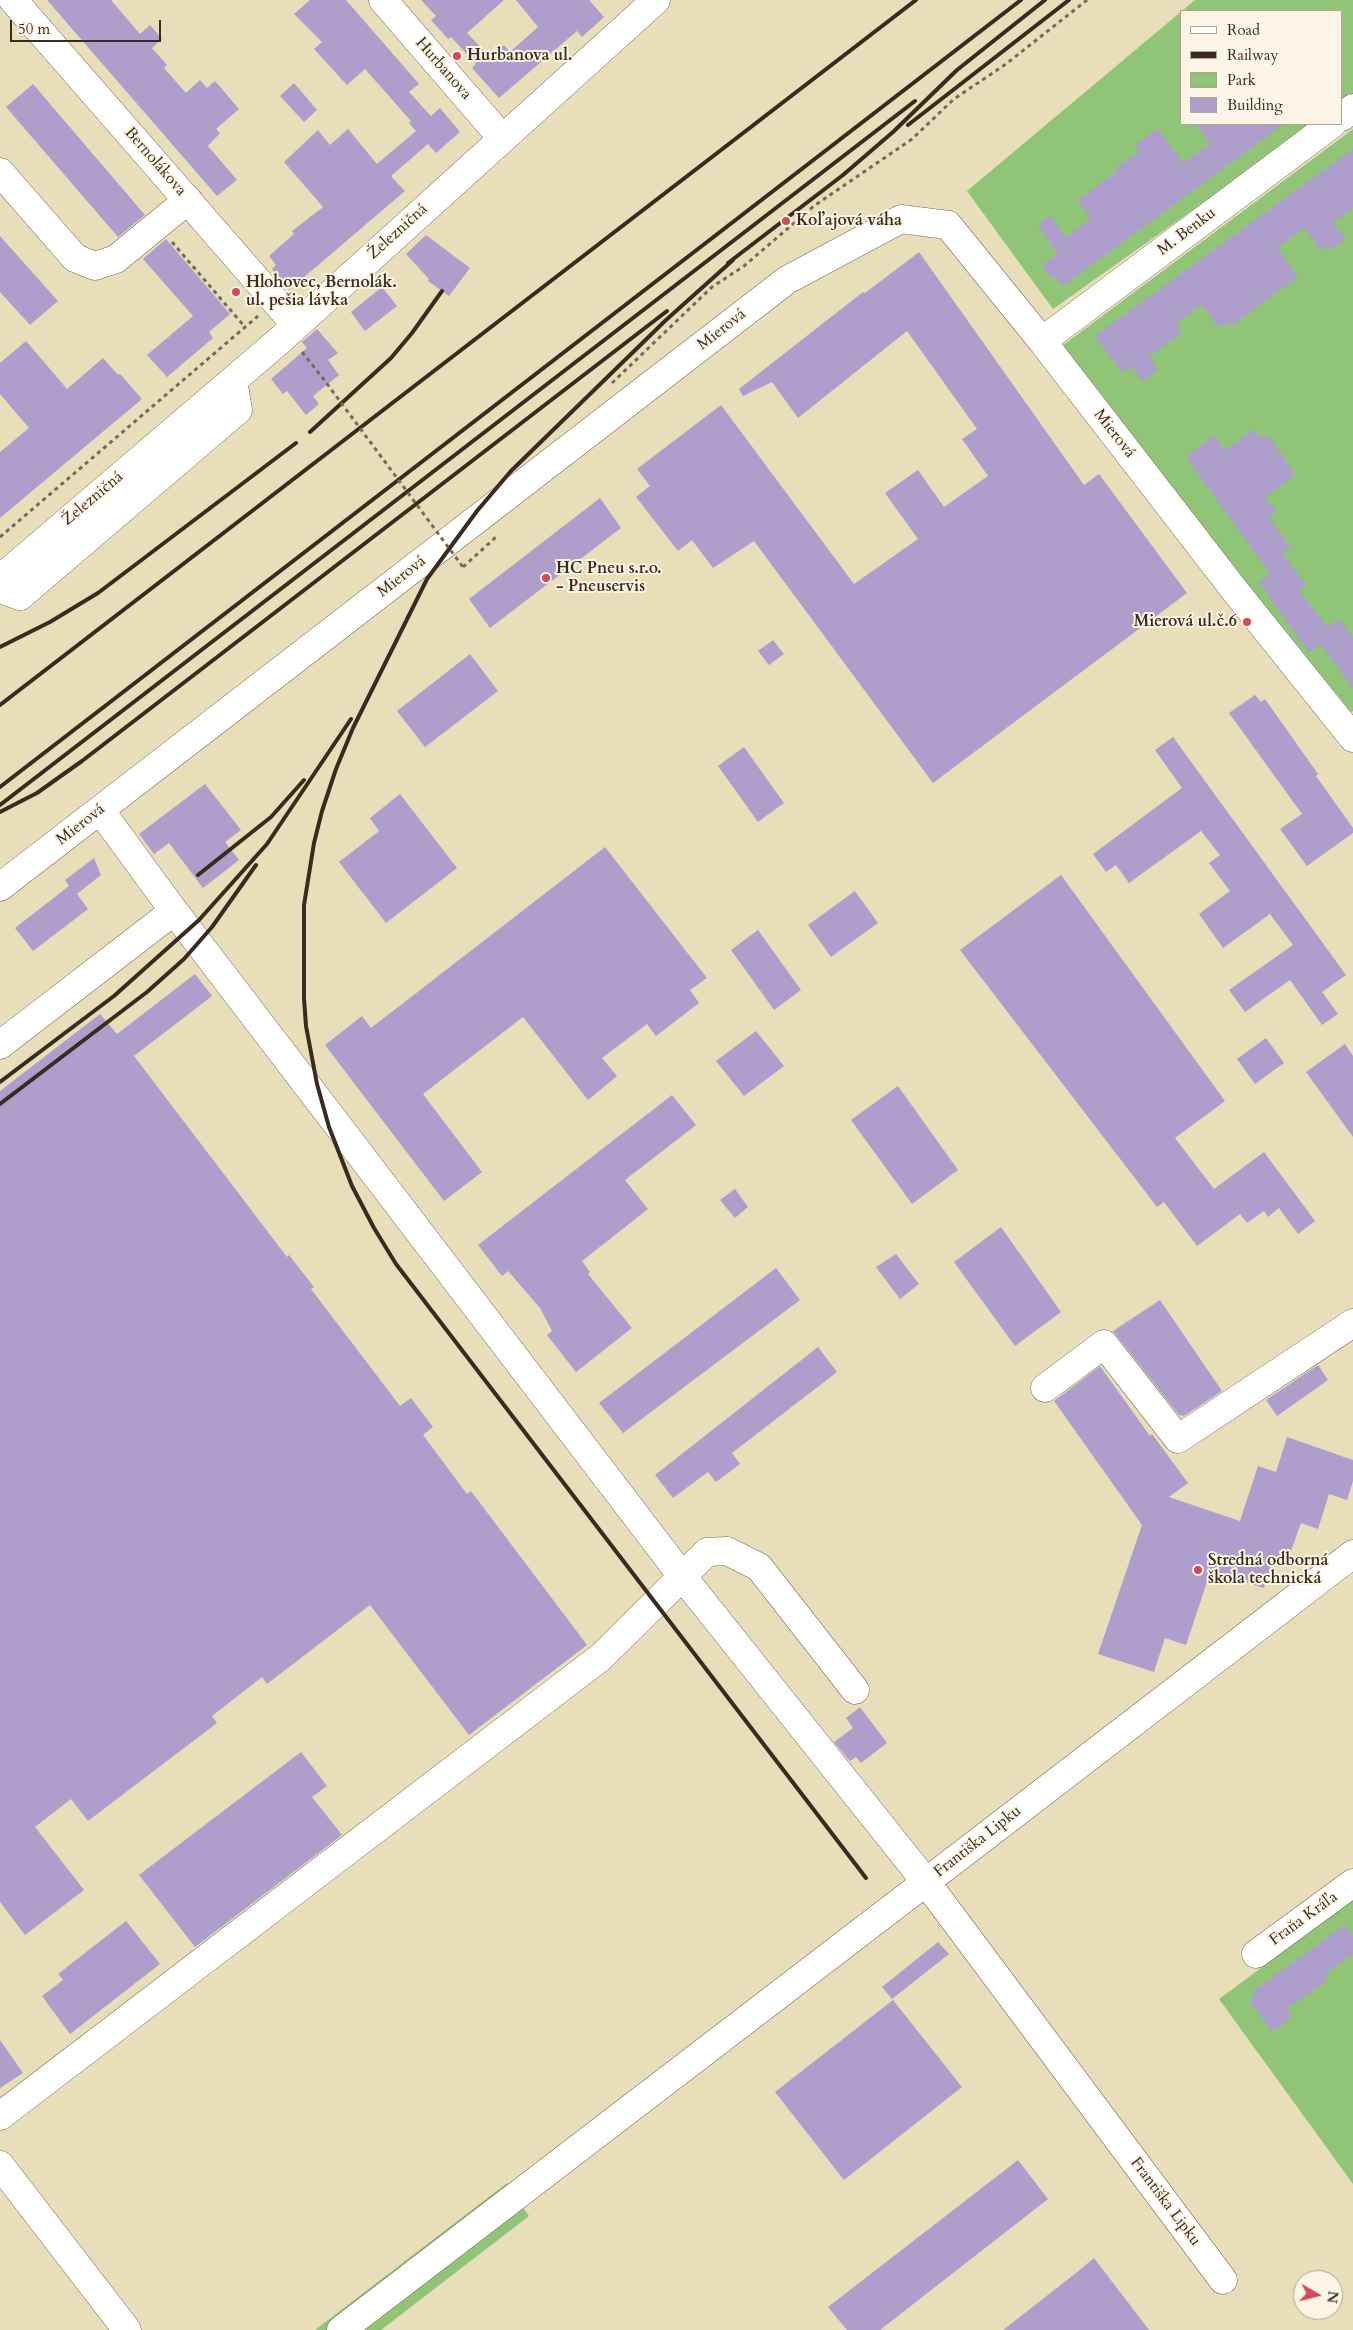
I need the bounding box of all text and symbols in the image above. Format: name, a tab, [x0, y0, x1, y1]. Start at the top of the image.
scale bar	[12, 10, 164, 42]
legend	[1180, 10, 1343, 125]
text: 50 m	[18, 19, 50, 39]
text: Road	[1227, 20, 1260, 40]
street label: Hurbanova	[411, 34, 475, 104]
text: Railway	[1227, 45, 1278, 65]
place label: Hurbanova ul.	[467, 46, 572, 66]
marker: Hurbanova ul.	[451, 50, 463, 62]
text: Park	[1227, 70, 1256, 90]
text: Building	[1227, 95, 1283, 115]
street label: Bernolákova	[120, 124, 190, 200]
street label: Železničná	[364, 200, 432, 264]
street label: M. Benku	[1154, 204, 1220, 260]
place label: Koľajová váha	[796, 211, 902, 231]
marker: Koľajová váha	[780, 215, 792, 227]
place label: Hlohovec, Bernolák. ul. pešia lávka	[246, 273, 397, 311]
marker: Hlohovec, Bernolák. ul. pešia lávka	[230, 286, 242, 298]
street label: Mierová	[694, 305, 750, 355]
street label: Mierová	[1089, 406, 1139, 462]
street label: Železničná	[58, 468, 128, 530]
street label: Mierová	[374, 552, 430, 602]
place label: HC Pneu s.r.o. - Pneuservis	[556, 559, 662, 597]
marker: HC Pneu s.r.o. - Pneuservis	[540, 572, 552, 584]
place label: Mierová ul.č.6	[1134, 612, 1237, 632]
marker: Mierová ul.č.6	[1241, 616, 1253, 628]
street label: Mierová	[53, 800, 109, 850]
place label: Stredná odborná škola technická	[1208, 1551, 1328, 1589]
marker: Stredná odborná škola technická	[1192, 1564, 1204, 1576]
street label: Františka Lipku	[930, 1802, 1026, 1882]
street label: Fraňa Kráľa	[1266, 1888, 1342, 1950]
street label: Františka Lipku	[1126, 2154, 1204, 2250]
north arrow	[1293, 2270, 1343, 2320]
text: N	[1322, 2290, 1343, 2304]

